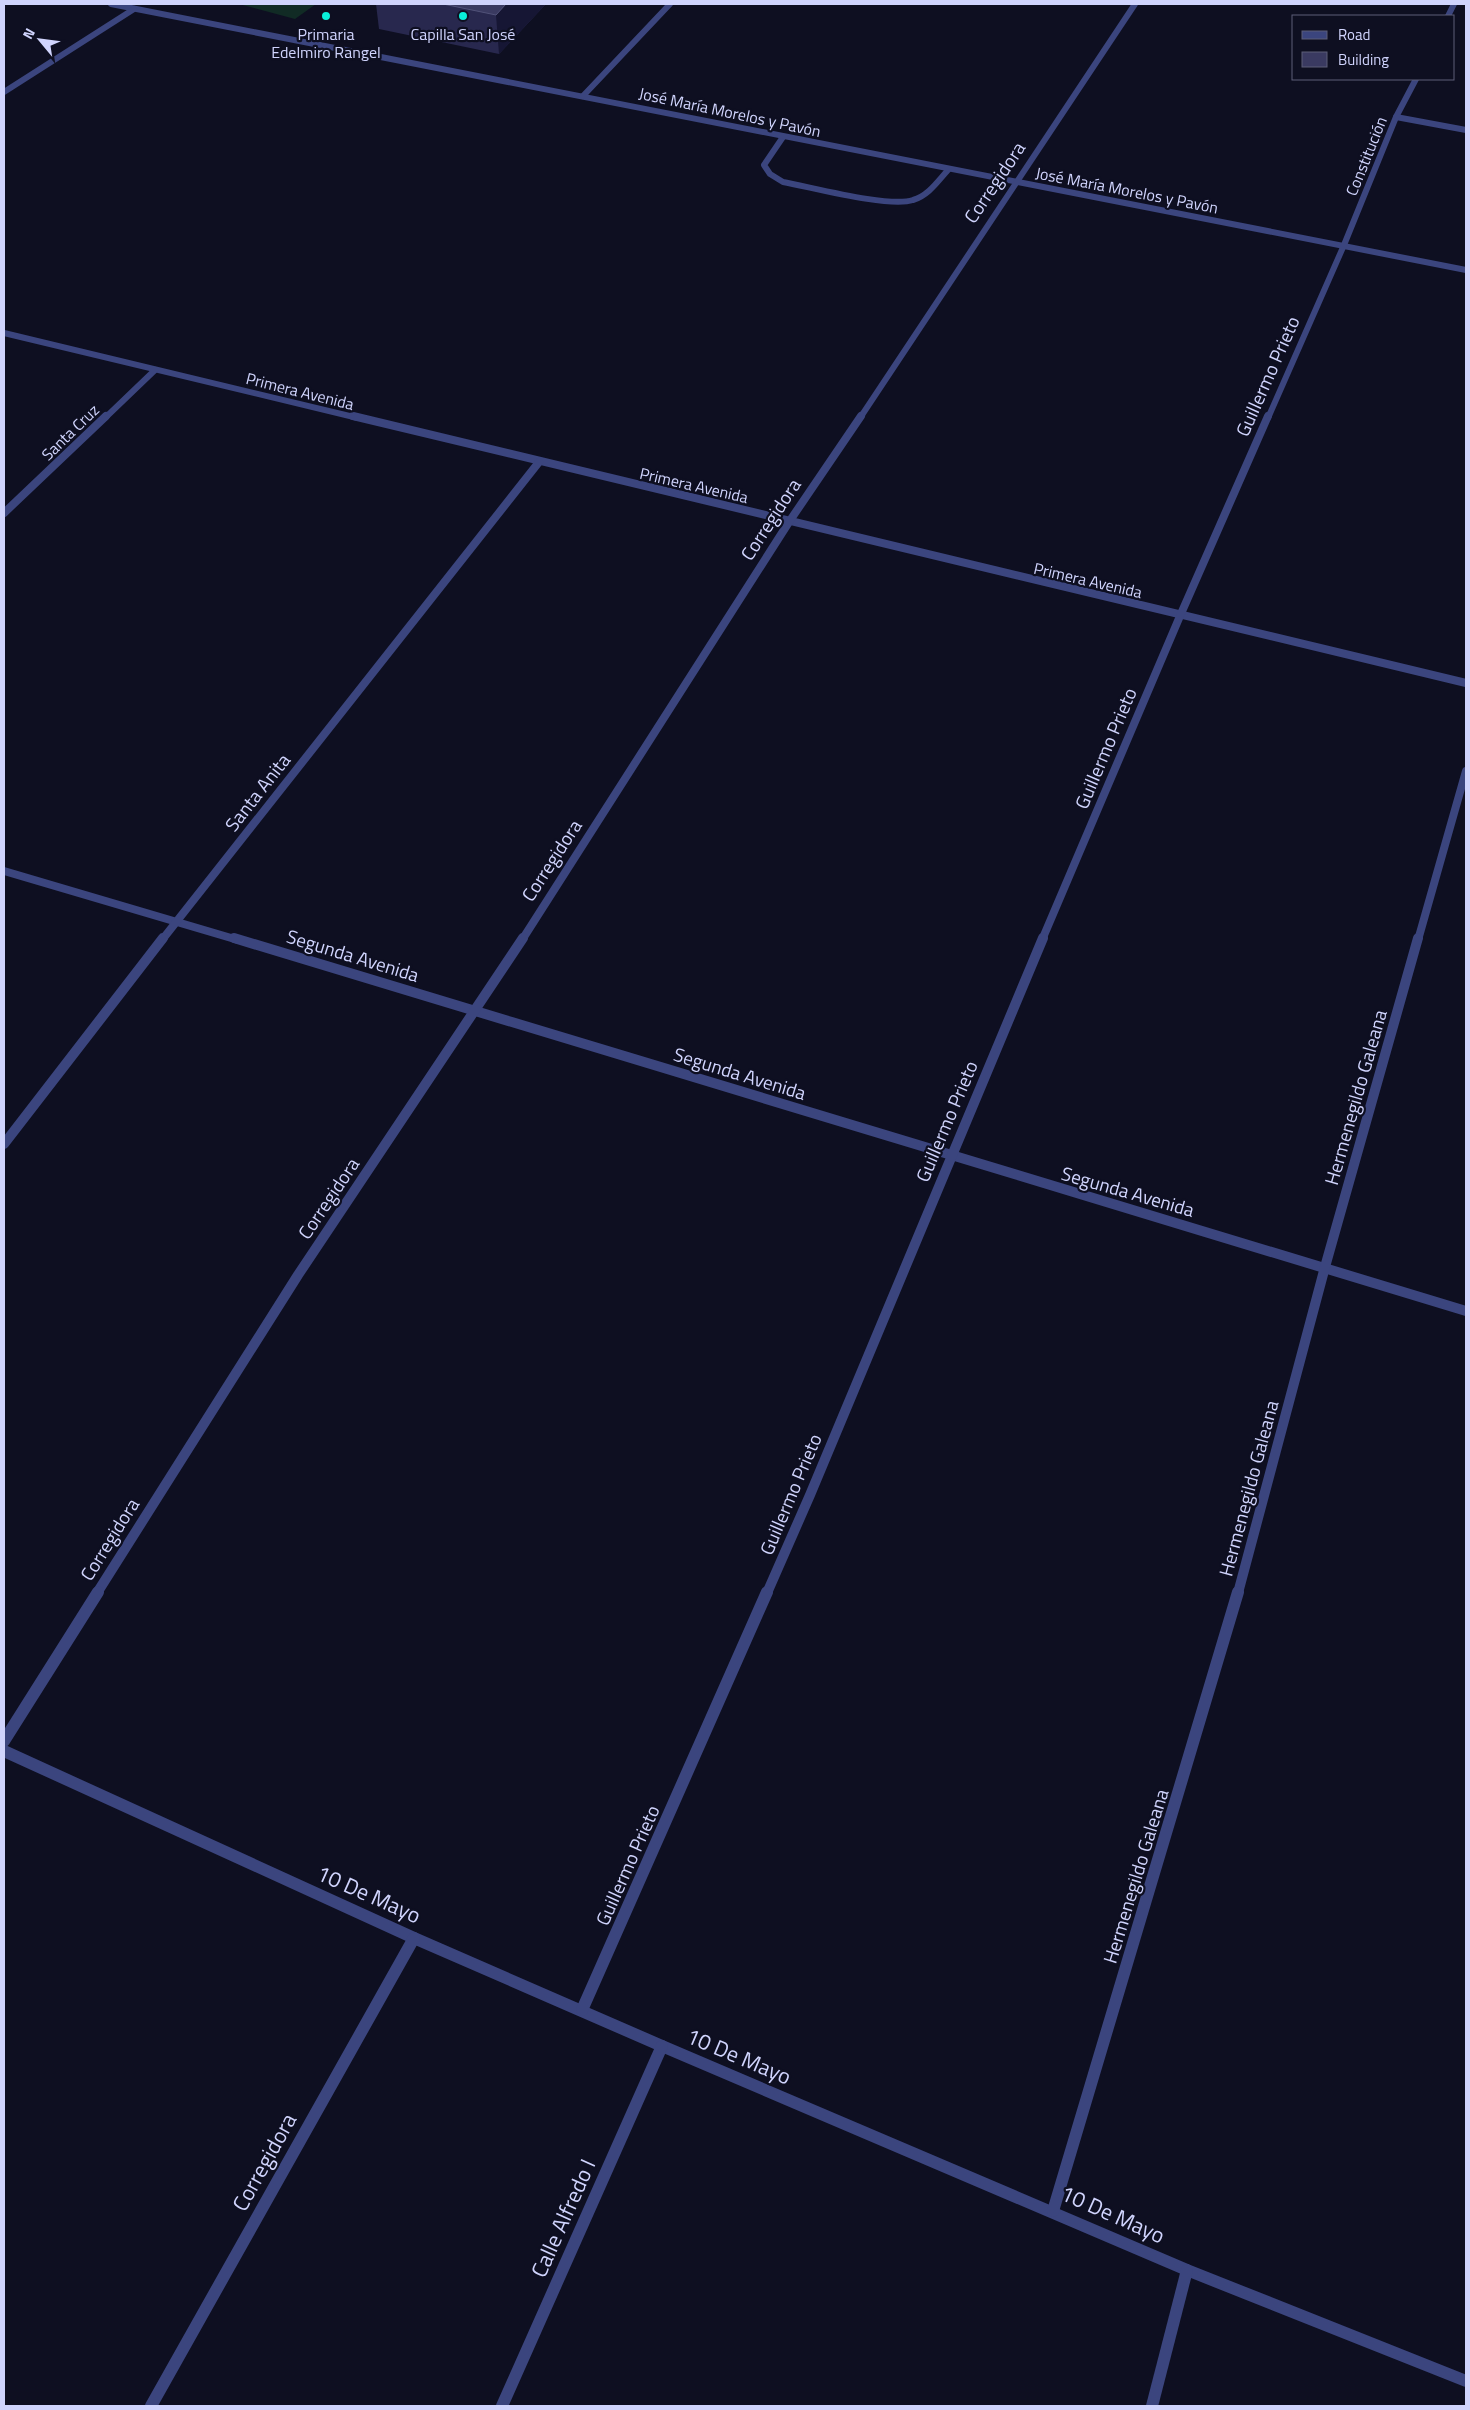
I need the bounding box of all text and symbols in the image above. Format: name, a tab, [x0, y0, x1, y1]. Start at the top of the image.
marker: Primaria Edelmiro Rangel	[320, 10, 332, 22]
marker: Capilla San José	[457, 10, 469, 22]
north arrow	[15, 15, 65, 65]
legend	[1292, 15, 1455, 80]
place label: Primaria Edelmiro Rangel	[271, 22, 381, 64]
place label: Capilla San José	[411, 22, 515, 46]
text: Road	[1338, 23, 1370, 46]
text: N	[17, 24, 40, 43]
text: Building	[1338, 48, 1389, 71]
street label: José María Morelos y Pavón	[637, 81, 823, 143]
street label: Constitución	[1339, 113, 1393, 199]
street label: Corregidora	[956, 135, 1032, 229]
street label: José María Morelos y Pavón	[1034, 161, 1220, 219]
street label: Guillermo Prieto	[1227, 311, 1307, 441]
street label: Primera Avenida	[243, 366, 357, 416]
street label: Santa Cruz	[36, 398, 104, 466]
street label: Primera Avenida	[637, 461, 751, 509]
street label: Corregidora	[733, 472, 808, 566]
street label: Primera Avenida	[1031, 556, 1145, 604]
street label: Guillermo Prieto	[1066, 683, 1144, 813]
street label: Santa Anita	[217, 746, 297, 837]
street label: Corregidora	[514, 813, 589, 907]
street label: Segunda Avenida	[283, 921, 423, 989]
street label: Hermenegildo Galeana	[1316, 1005, 1394, 1188]
street label: Segunda Avenida	[670, 1039, 810, 1107]
street label: Guillermo Prieto	[907, 1056, 985, 1186]
street label: Corregidora	[290, 1151, 366, 1245]
street label: Segunda Avenida	[1058, 1158, 1198, 1224]
street label: Hermenegildo Galeana	[1211, 1396, 1286, 1579]
street label: Guillermo Prieto	[751, 1429, 829, 1559]
street label: Corregidora	[72, 1492, 146, 1586]
street label: Hermenegildo Galeana	[1095, 1785, 1175, 1967]
street label: Guillermo Prieto	[587, 1800, 667, 1930]
street label: 10 De Mayo	[311, 1856, 427, 1932]
street label: 10 De Mayo	[681, 2019, 797, 2093]
street label: Corregidora	[223, 2107, 305, 2217]
street label: Calle Alfredo I	[522, 2153, 604, 2283]
street label: 10 De Mayo	[1055, 2176, 1171, 2252]

